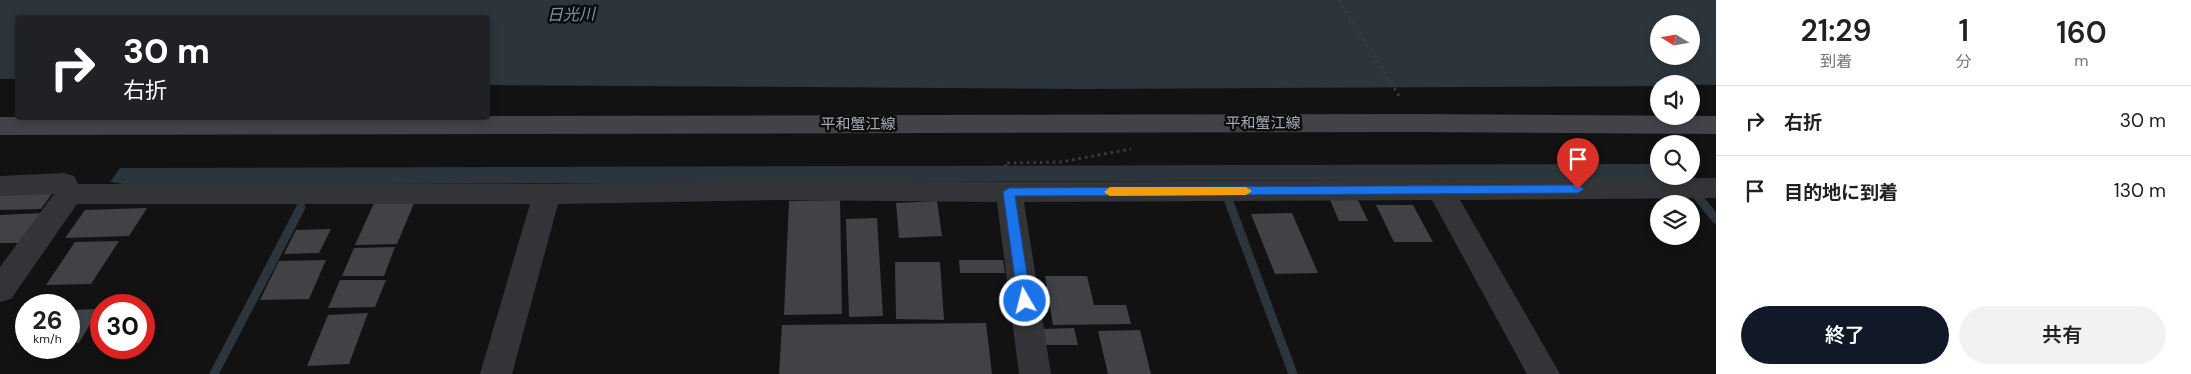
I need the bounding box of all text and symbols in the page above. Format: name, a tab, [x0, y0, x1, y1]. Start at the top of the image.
water label: 日光川	[547, 4, 597, 25]
text: 21:29	[1800, 11, 1871, 50]
text: 1	[1959, 11, 1969, 50]
text: 160	[2056, 13, 2107, 52]
north arrow	[1650, 15, 1700, 65]
map controls	[1650, 15, 1700, 245]
text: 30 m	[123, 28, 210, 74]
icon: right	[40, 35, 105, 100]
text: m	[2074, 50, 2089, 71]
text: 到着	[1820, 51, 1852, 72]
text: 分	[1956, 51, 1972, 72]
button: sound	[1650, 75, 1700, 125]
text: 右折	[123, 76, 167, 105]
icon: right	[1741, 107, 1769, 135]
text: 30 m	[2120, 108, 2166, 133]
text: 右折	[1784, 110, 1822, 135]
street label: 平和蟹江線	[1225, 113, 1301, 133]
street label: 平和蟹江線	[820, 114, 896, 134]
button: search	[1650, 135, 1700, 185]
pin	[1557, 138, 1599, 189]
icon: arrive	[1564, 145, 1592, 173]
icon: arrive	[1741, 177, 1769, 205]
text: 130 m	[2114, 178, 2166, 203]
text: 目的地に到着	[1784, 180, 1898, 205]
button: layers	[1650, 195, 1700, 245]
position arrow	[998, 274, 1050, 326]
speed limit sign: 30	[90, 294, 155, 359]
text: 26	[32, 304, 63, 337]
button: 終了	[1741, 306, 1949, 364]
button: 共有	[1959, 306, 2166, 364]
text: km/h	[33, 331, 62, 347]

